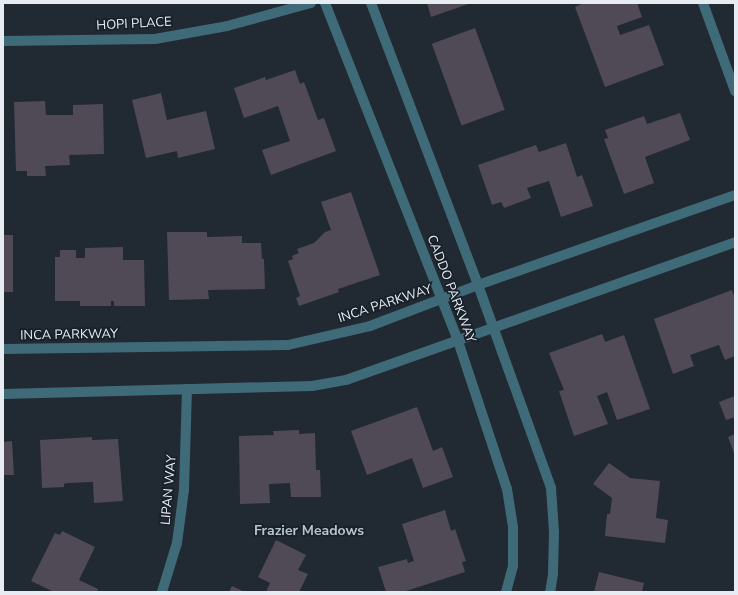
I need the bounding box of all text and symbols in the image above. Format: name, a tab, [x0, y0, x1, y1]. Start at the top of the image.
street label: HOPI PLACE	[96, 14, 172, 34]
street label: CADDO PARKWAY	[423, 233, 479, 345]
street label: INCA PARKWAY	[336, 281, 434, 327]
street label: INCA PARKWAY	[20, 326, 118, 344]
street label: LIPAN WAY	[158, 454, 180, 526]
district label: Frazier Meadows	[254, 523, 364, 539]

